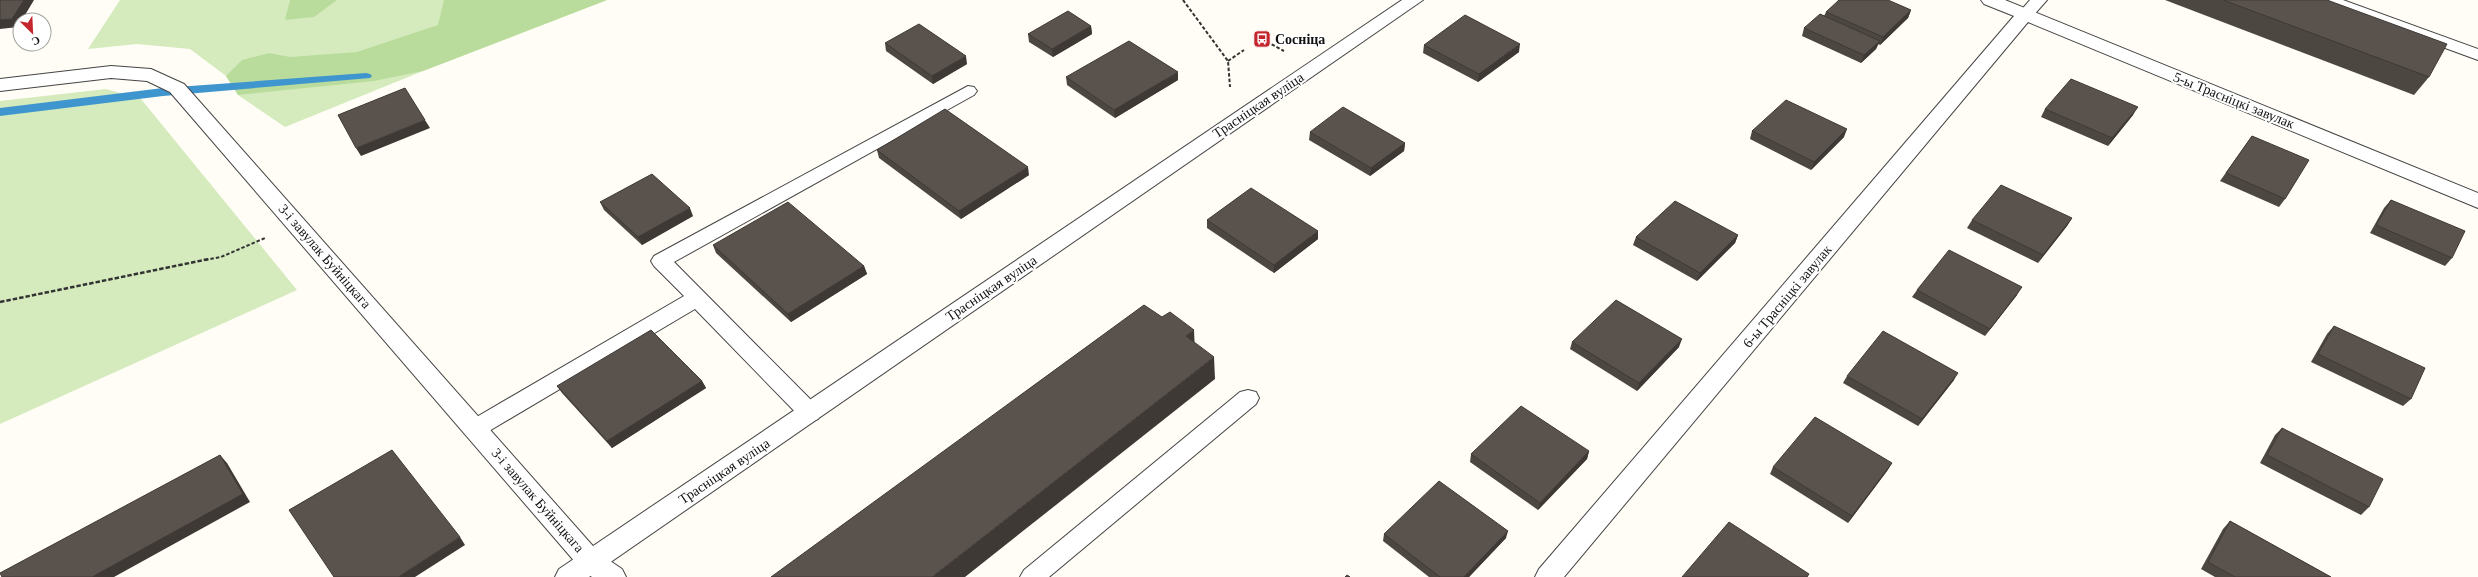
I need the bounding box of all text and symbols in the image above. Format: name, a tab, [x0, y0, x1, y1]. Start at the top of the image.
north arrow	[12, 12, 52, 52]
bus stop icon: Сосніца	[1252, 29, 1272, 49]
place label: Сосніца	[1275, 32, 1325, 47]
text: С	[30, 34, 42, 48]
street label: Трасніцкая вуліца	[1210, 69, 1307, 141]
street label: 5-ы Трасніцкі завулак	[2171, 69, 2297, 132]
street label: 3-і завулак Буйніцкага	[275, 201, 374, 312]
street label: 6-ы Трасніцкі завулак	[1740, 242, 1835, 351]
street label: Трасніцкая вуліца	[943, 252, 1040, 324]
street label: Трасніцкая вуліца	[676, 435, 773, 507]
street label: 3-і завулак Буйніцкага	[488, 445, 587, 556]

